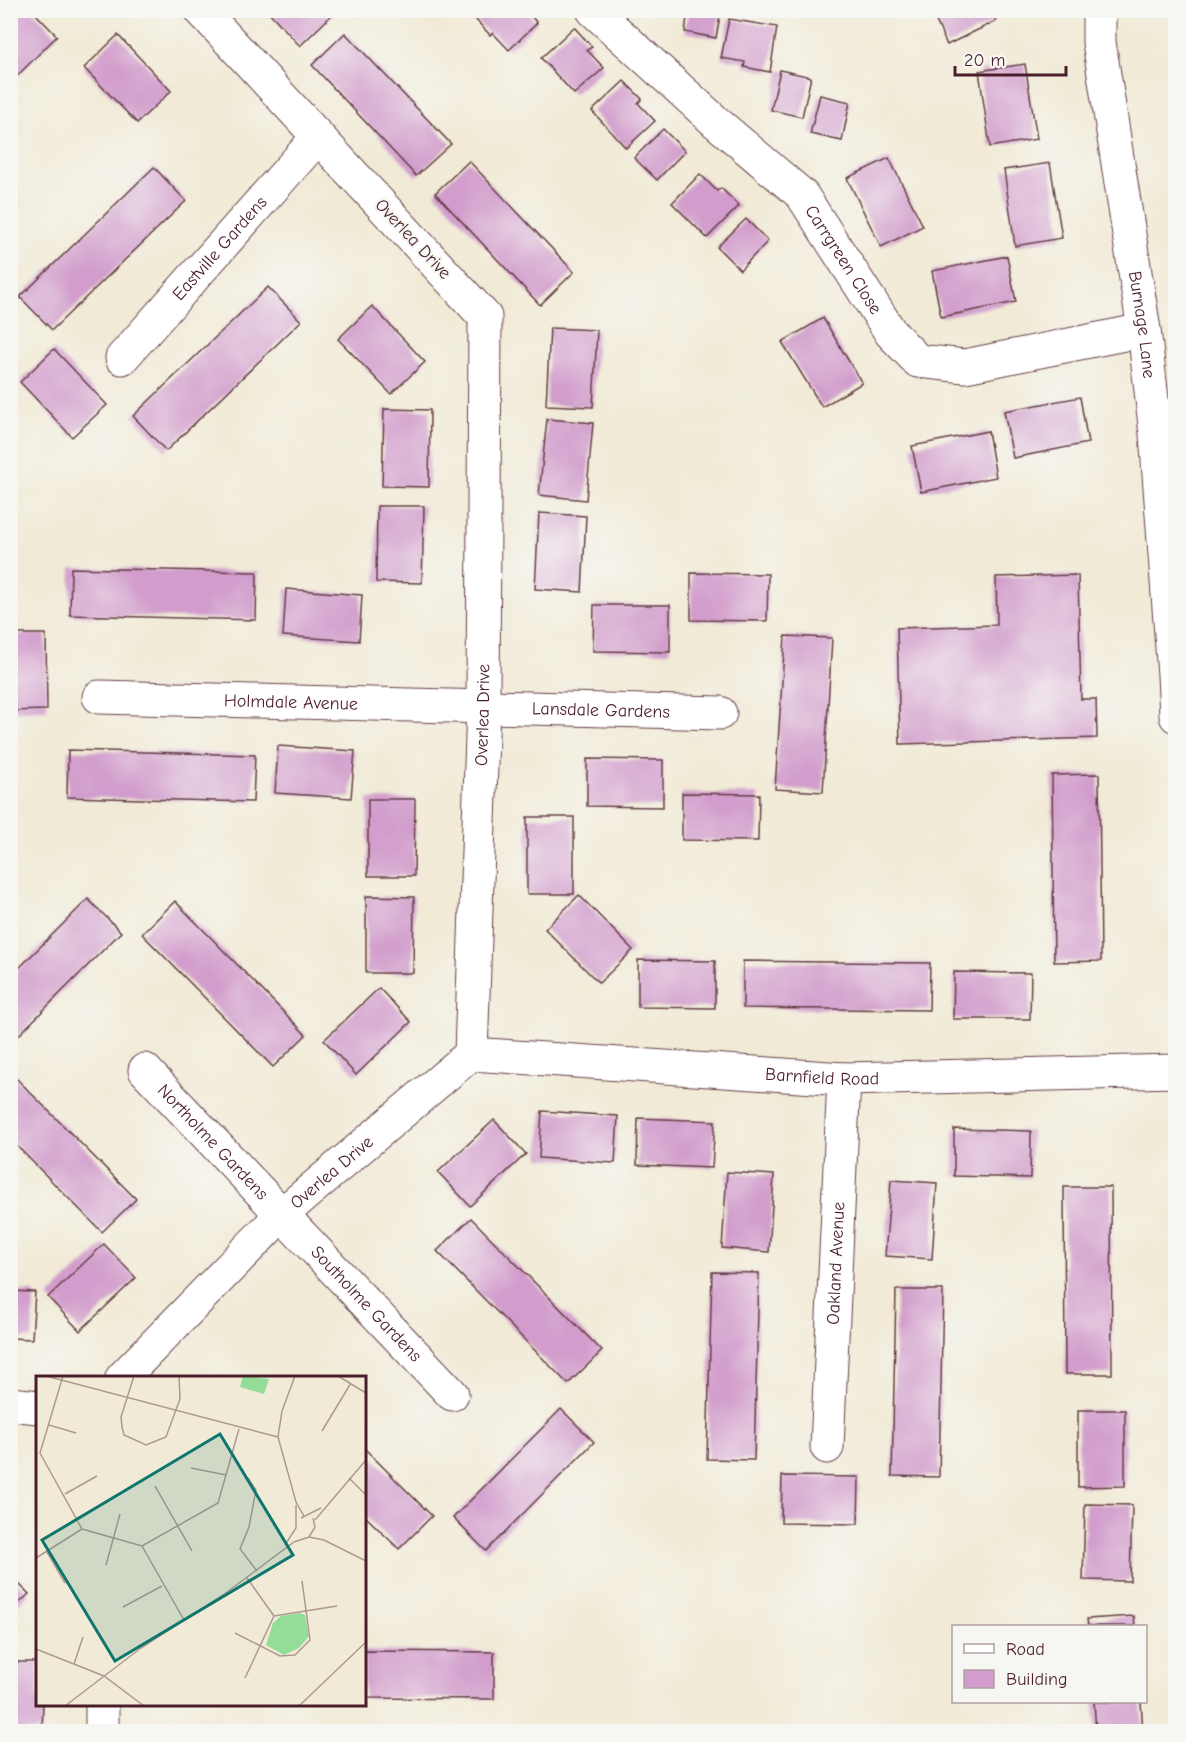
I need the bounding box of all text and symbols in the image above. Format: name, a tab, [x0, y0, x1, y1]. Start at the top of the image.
scale bar	[955, 39, 1066, 77]
text: 20 m	[964, 50, 1005, 71]
street label: Eastville Gardens	[168, 192, 271, 304]
street label: Overlea Drive	[371, 195, 455, 283]
street label: Carrgreen Close	[801, 201, 886, 318]
street label: Burnage Lane	[1124, 269, 1160, 380]
street label: Overlea Drive	[470, 664, 494, 766]
street label: Holmdale Avenue	[224, 690, 358, 714]
street label: Lansdale Gardens	[532, 698, 670, 722]
street label: Barnfield Road	[765, 1063, 879, 1090]
street label: Northolme Gardens	[153, 1080, 273, 1204]
street label: Overlea Drive	[286, 1131, 377, 1213]
street label: Oakland Avenue	[822, 1201, 849, 1325]
street label: Southolme Gardens	[307, 1241, 426, 1366]
inset map	[36, 1376, 366, 1706]
legend	[952, 1625, 1147, 1703]
text: Road	[1006, 1639, 1045, 1660]
text: Building	[1006, 1669, 1068, 1690]

